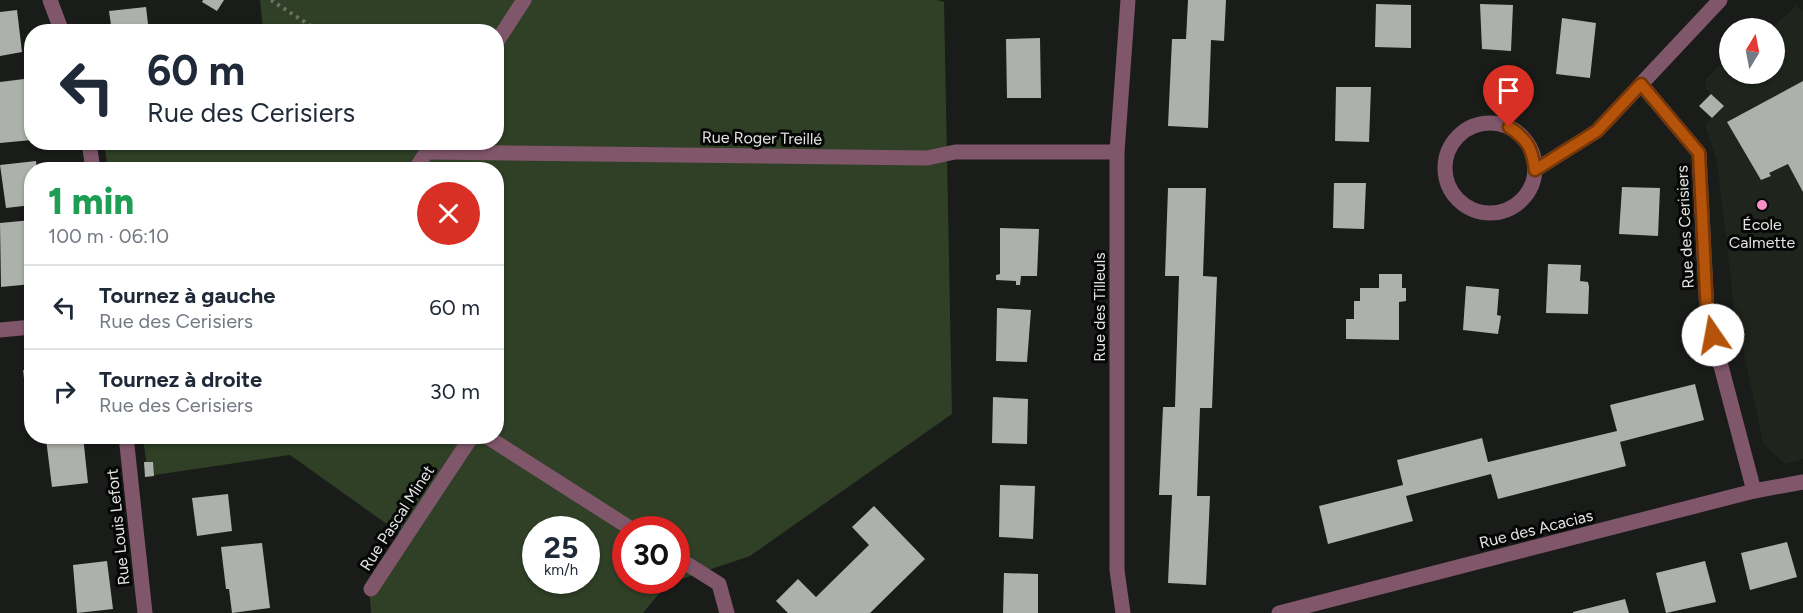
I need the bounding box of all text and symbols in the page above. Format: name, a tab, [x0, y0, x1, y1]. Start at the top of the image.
north arrow	[1719, 18, 1785, 84]
map controls	[1719, 18, 1785, 84]
text: 60 m	[147, 45, 245, 96]
icon: left	[48, 48, 126, 126]
pin	[1483, 65, 1534, 127]
icon: arrive	[1492, 74, 1525, 107]
text: Rue des Cerisiers	[147, 96, 355, 129]
street label: Rue Roger Treillé	[702, 127, 822, 149]
street label: Rue des Cerisiers	[1672, 165, 1698, 289]
text: 1 min	[48, 180, 134, 223]
button: close	[417, 182, 480, 245]
marker: École Calmette	[1755, 198, 1769, 212]
place label: École Calmette	[1729, 215, 1795, 252]
text: 100 m · 06:10	[48, 224, 169, 248]
street label: Rue des Tilleuls	[1090, 252, 1109, 362]
text: Tournez à gauche	[99, 282, 275, 309]
icon: left	[48, 291, 81, 324]
text: 60 m	[429, 294, 480, 321]
position arrow	[1681, 303, 1745, 367]
text: Rue des Cerisiers	[99, 309, 253, 333]
text: Tournez à droite	[99, 366, 262, 393]
icon: right	[48, 375, 81, 408]
text: 30 m	[430, 378, 480, 405]
text: Rue des Cerisiers	[99, 393, 253, 417]
street label: Rue Pascal Minet	[356, 462, 438, 574]
street label: Rue Louis Lefort	[102, 468, 134, 586]
street label: Rue des Acacias	[1477, 506, 1595, 552]
speed limit sign: 30	[612, 516, 690, 594]
text: 25	[544, 529, 578, 566]
text: km/h	[544, 561, 578, 579]

